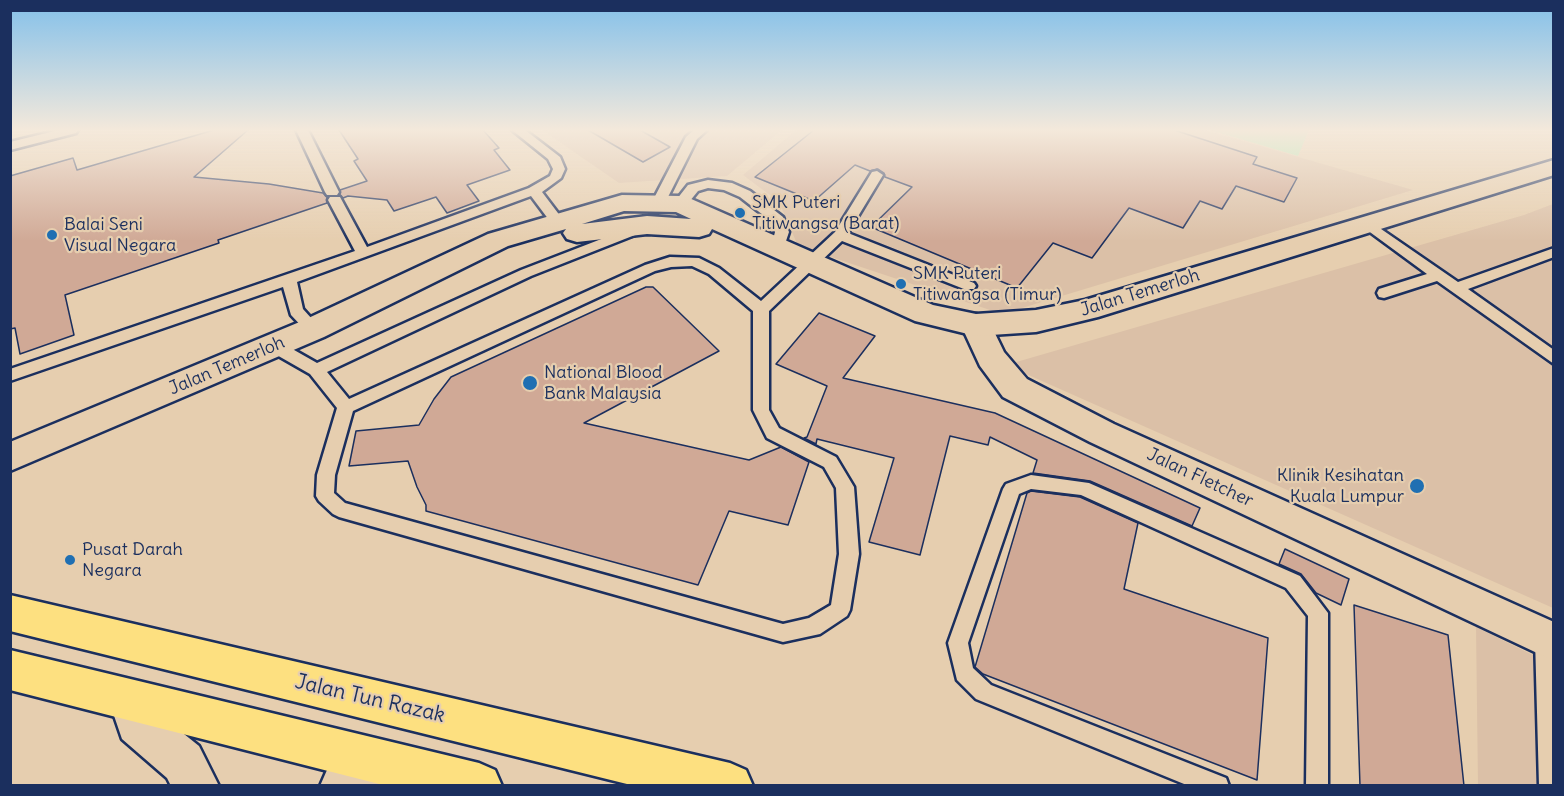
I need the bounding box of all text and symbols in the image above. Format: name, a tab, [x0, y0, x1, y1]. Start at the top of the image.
place label: SMK Puteri Titiwangsa (Barat)	[752, 192, 899, 234]
marker: SMK Puteri Titiwangsa (Barat)	[733, 206, 747, 220]
place label: Balai Seni Visual Negara	[64, 214, 176, 256]
marker: Balai Seni Visual Negara	[45, 228, 59, 242]
place label: SMK Puteri Titiwangsa (Timur)	[913, 263, 1062, 306]
street label: Jalan Temerloh	[1078, 265, 1202, 321]
marker: SMK Puteri Titiwangsa (Timur)	[894, 277, 908, 291]
street label: Jalan Temerloh	[166, 332, 288, 400]
place label: National Blood Bank Malaysia	[544, 362, 662, 404]
marker: National Blood Bank Malaysia	[521, 374, 539, 392]
street label: Jalan Fletcher	[1143, 444, 1257, 512]
place label: Klinik Kesihatan Kuala Lumpur	[1277, 465, 1404, 508]
marker: Klinik Kesihatan Kuala Lumpur	[1408, 477, 1426, 495]
place label: Pusat Darah Negara	[82, 539, 183, 582]
marker: Pusat Darah Negara	[63, 553, 77, 567]
street label: Jalan Tun Razak	[293, 669, 447, 729]

